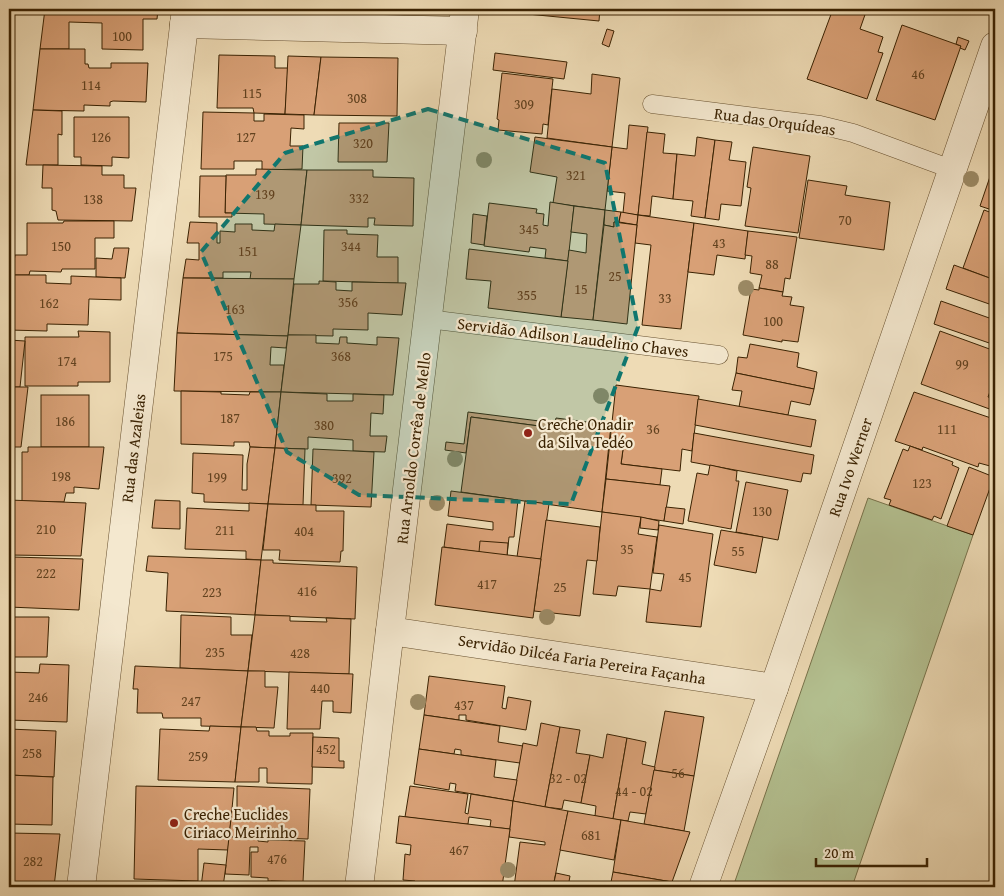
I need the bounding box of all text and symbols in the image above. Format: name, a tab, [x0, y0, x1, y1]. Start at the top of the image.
house number: 100	[112, 26, 132, 46]
house number: 46	[911, 64, 925, 84]
house number: 114	[81, 75, 101, 95]
house number: 115	[242, 83, 262, 103]
house number: 308	[347, 88, 367, 108]
house number: 309	[514, 94, 534, 114]
street label: Rua das Orquídeas	[713, 101, 837, 141]
house number: 126	[91, 127, 111, 147]
house number: 127	[236, 127, 256, 147]
house number: 320	[353, 133, 373, 153]
house number: 321	[566, 165, 586, 185]
house number: 139	[255, 184, 275, 204]
house number: 332	[349, 188, 369, 208]
house number: 138	[83, 189, 103, 209]
house number: 70	[838, 210, 852, 230]
house number: 345	[519, 219, 539, 239]
house number: 43	[712, 233, 726, 253]
house number: 150	[51, 236, 71, 256]
house number: 344	[341, 236, 361, 256]
house number: 151	[238, 241, 258, 261]
house number: 88	[765, 254, 779, 274]
house number: 25	[608, 266, 622, 286]
house number: 15	[574, 279, 588, 299]
house number: 355	[517, 285, 537, 305]
house number: 33	[658, 288, 672, 308]
house number: 356	[338, 292, 358, 312]
house number: 162	[39, 293, 59, 313]
house number: 163	[225, 299, 245, 319]
street label: Servidão Adilson Laudelino Chaves	[456, 311, 690, 363]
house number: 100	[763, 311, 783, 331]
house number: 175	[213, 346, 233, 366]
house number: 368	[331, 346, 351, 366]
house number: 174	[57, 351, 77, 371]
street label: Rua Arnoldo Corrêa de Mello	[389, 351, 437, 545]
house number: 99	[955, 354, 969, 374]
street label: Rua das Azaleias	[114, 392, 152, 504]
house number: 187	[220, 408, 240, 428]
house number: 186	[55, 411, 75, 431]
place label: Creche Onadir da Silva Tedéo	[538, 412, 634, 454]
street label: Rua Ivo Werner	[822, 414, 878, 520]
house number: 380	[314, 415, 334, 435]
house number: 36	[646, 419, 660, 439]
house number: 111	[937, 419, 957, 439]
marker: Creche Onadir da Silva Tedéo	[522, 427, 534, 439]
house number: 198	[51, 466, 71, 486]
house number: 199	[207, 467, 227, 487]
house number: 392	[332, 468, 352, 488]
house number: 123	[912, 473, 932, 493]
house number: 130	[752, 501, 772, 521]
house number: 210	[36, 519, 56, 539]
house number: 211	[215, 520, 235, 540]
house number: 404	[294, 521, 314, 541]
house number: 35	[620, 539, 634, 559]
house number: 55	[731, 541, 745, 561]
house number: 222	[36, 563, 56, 583]
house number: 45	[678, 567, 692, 587]
house number: 417	[477, 574, 497, 594]
house number: 25	[553, 577, 567, 597]
house number: 416	[297, 581, 317, 601]
house number: 223	[202, 582, 222, 602]
street label: Servidão Dilcéa Faria Pereira Façanha	[456, 628, 708, 691]
house number: 235	[205, 642, 225, 662]
house number: 428	[290, 643, 310, 663]
house number: 440	[310, 678, 330, 698]
house number: 246	[28, 687, 48, 707]
house number: 247	[181, 691, 201, 711]
house number: 437	[454, 695, 474, 715]
house number: 452	[316, 739, 336, 759]
house number: 258	[22, 743, 42, 763]
house number: 259	[188, 746, 208, 766]
house number: 56	[671, 763, 685, 783]
house number: 32 - 02	[549, 768, 587, 788]
house number: 44 - 02	[615, 781, 653, 801]
place label: Creche Euclides Ciriaco Meirinho	[184, 802, 297, 844]
marker: Creche Euclides Ciriaco Meirinho	[168, 817, 180, 829]
house number: 681	[581, 825, 601, 845]
scale bar	[816, 836, 928, 868]
house number: 467	[449, 840, 469, 860]
text: 20 m	[824, 842, 855, 863]
house number: 476	[267, 849, 287, 869]
house number: 282	[23, 851, 43, 871]

